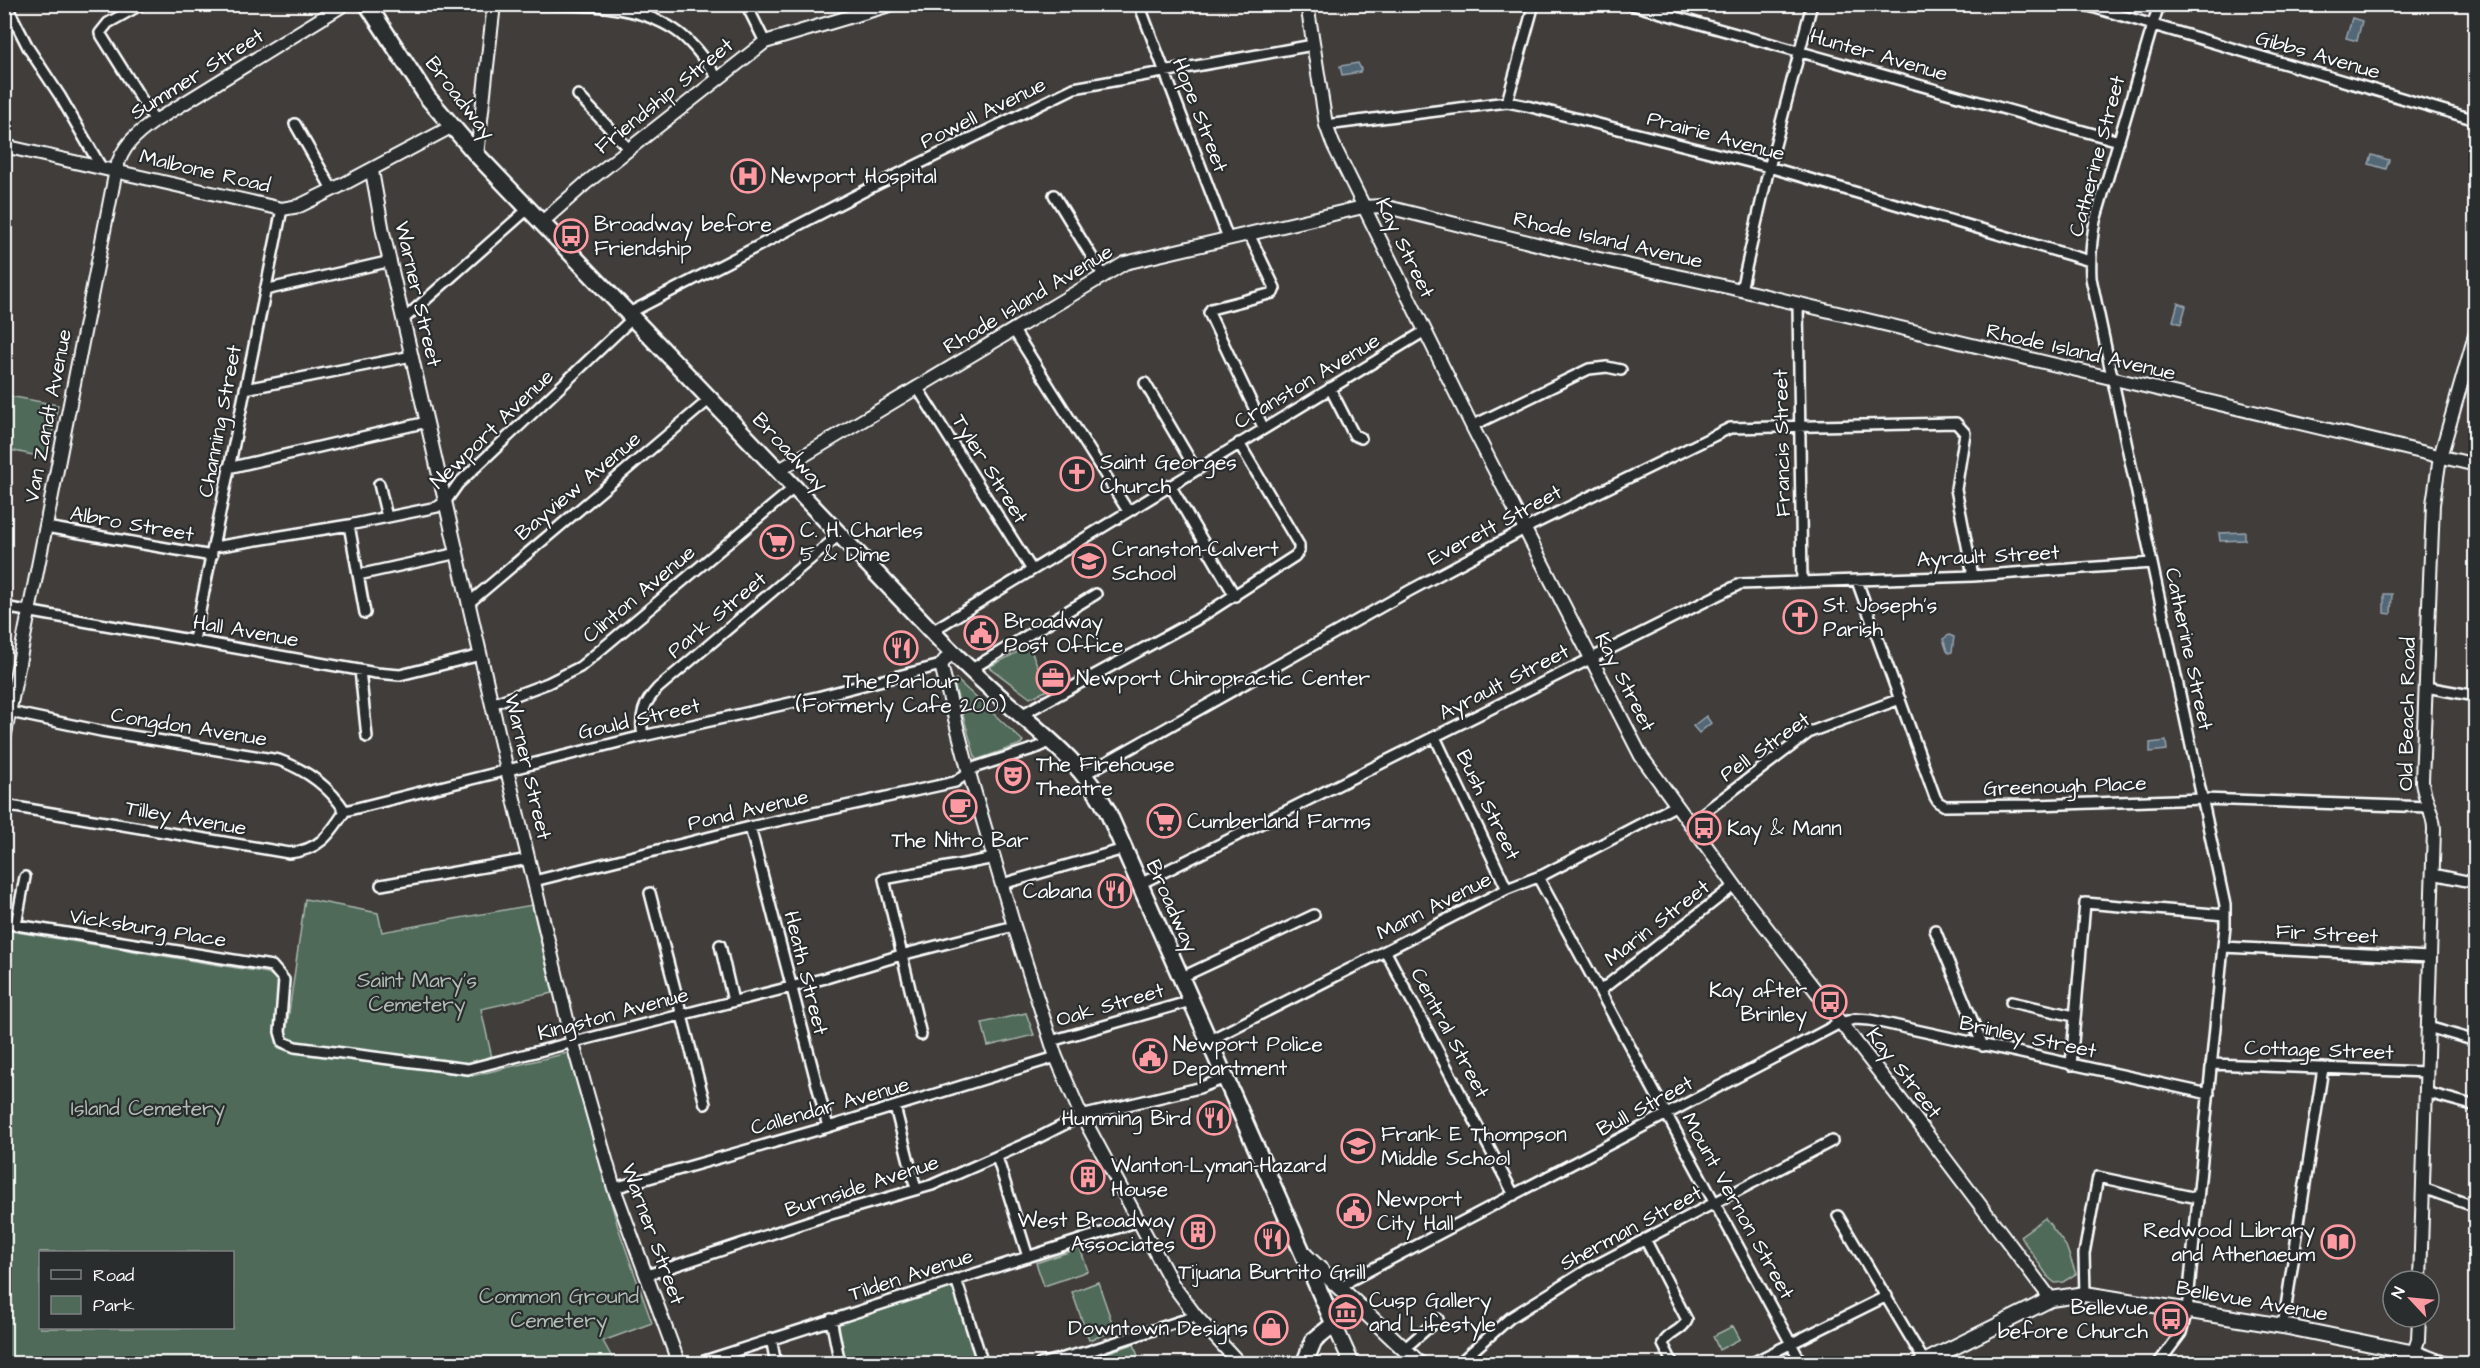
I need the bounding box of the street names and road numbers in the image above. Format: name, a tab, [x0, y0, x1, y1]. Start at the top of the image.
street label: Summer Street	[124, 21, 270, 127]
street label: Hunter Avenue	[1807, 21, 1951, 89]
street label: Gibbs Avenue	[2252, 23, 2384, 87]
street label: Friendship Street	[588, 31, 741, 162]
street label: Broadway	[417, 50, 502, 148]
street label: Hope Street	[1164, 53, 1235, 177]
street label: Powell Avenue	[915, 70, 1051, 156]
street label: Catherine Street	[2062, 72, 2133, 240]
street label: Prairie Avenue	[1644, 104, 1788, 168]
street label: Malbone Road	[137, 142, 274, 200]
street label: Kay Street	[1366, 193, 1442, 304]
street label: Rhode Island Avenue	[1511, 204, 1705, 276]
street label: Warner Street	[387, 218, 449, 370]
street label: Rhode Island Avenue	[938, 237, 1118, 361]
street label: Rhode Island Avenue	[1984, 316, 2178, 388]
street label: Cranston Avenue	[1229, 326, 1385, 436]
street label: Van Zandt Avenue	[17, 327, 79, 505]
street label: Channing Street	[191, 342, 251, 500]
street label: Newport Avenue	[424, 362, 561, 496]
street label: Francis Street	[1766, 368, 1798, 517]
street label: Broadway	[744, 406, 835, 500]
street label: Tyler Street	[943, 409, 1035, 531]
street label: Bayview Avenue	[509, 425, 648, 549]
street label: Everett Street	[1423, 477, 1568, 572]
street label: Albro Street	[68, 499, 197, 549]
street label: Clinton Avenue	[576, 538, 702, 650]
street label: Ayrault Street	[1916, 538, 2061, 576]
street label: Park Street	[661, 564, 773, 665]
street label: Catherine Street	[2158, 565, 2221, 734]
street label: Hall Avenue	[191, 607, 301, 655]
street label: Kay Street	[1586, 627, 1663, 738]
street label: Ayrault Street	[1434, 636, 1576, 729]
street label: Old Beach Road	[2391, 637, 2423, 791]
street label: Warner Street	[497, 691, 559, 843]
street label: Gould Street	[575, 691, 703, 747]
street label: Congdon Avenue	[109, 700, 269, 756]
street label: Pell Street	[1714, 705, 1817, 789]
street label: Bush Street	[1449, 745, 1527, 866]
street label: Greenough Place	[1983, 769, 2147, 805]
street label: Pond Avenue	[685, 782, 811, 838]
street label: Tilley Avenue	[123, 793, 249, 845]
street label: Broadway	[1137, 855, 1206, 958]
street label: Mann Avenue	[1371, 865, 1497, 947]
street label: Marin Street	[1598, 872, 1716, 973]
street label: Vicksburg Place	[67, 901, 228, 957]
street label: Heath Street	[777, 908, 836, 1039]
street label: Fir Street	[2275, 917, 2379, 951]
street label: Central Street	[1403, 963, 1497, 1104]
street label: Oak Street	[1053, 976, 1168, 1034]
street label: Kingston Avenue	[534, 980, 692, 1050]
street label: Brinley Street	[1956, 1008, 2100, 1068]
street label: Kay Street	[1858, 1021, 1949, 1126]
street label: Cottage Street	[2244, 1033, 2395, 1069]
street label: Bull Street	[1592, 1068, 1699, 1144]
street label: Callendar Avenue	[747, 1070, 913, 1142]
street label: Mount Vernon Street	[1675, 1107, 1802, 1305]
street label: Burnside Avenue	[781, 1147, 943, 1225]
street label: Warner Street	[614, 1159, 692, 1309]
street label: Sherman Street	[1555, 1178, 1708, 1278]
street label: Tilden Avenue	[845, 1241, 977, 1309]
street label: Bellevue Avenue	[2174, 1273, 2330, 1329]

